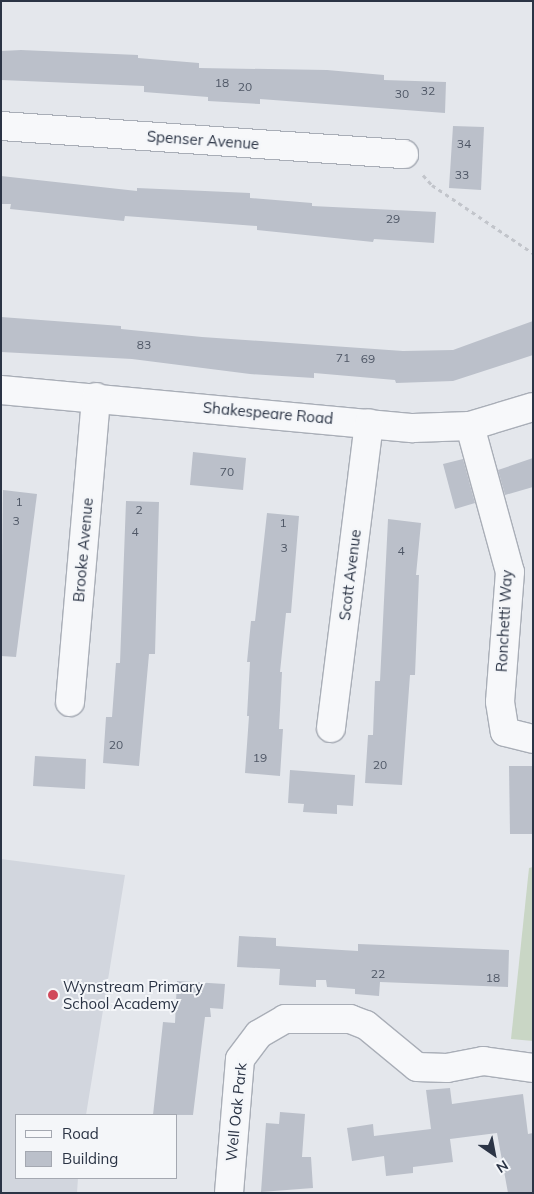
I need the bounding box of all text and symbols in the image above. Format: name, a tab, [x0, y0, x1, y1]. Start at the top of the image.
house number: 18	[215, 76, 229, 90]
house number: 20	[238, 80, 252, 94]
house number: 32	[421, 84, 435, 98]
house number: 30	[395, 87, 409, 101]
street label: Spenser Avenue	[146, 127, 260, 153]
house number: 34	[457, 137, 471, 151]
house number: 33	[455, 168, 469, 182]
house number: 29	[386, 212, 400, 226]
house number: 83	[137, 338, 151, 352]
house number: 71	[336, 351, 350, 365]
house number: 69	[361, 352, 375, 366]
street label: Shakespeare Road	[202, 398, 334, 428]
house number: 70	[220, 465, 234, 479]
house number: 1	[15, 495, 23, 509]
street label: Brooke Avenue	[69, 497, 97, 603]
house number: 2	[135, 503, 143, 517]
house number: 3	[12, 514, 20, 528]
house number: 1	[279, 516, 287, 530]
house number: 4	[131, 525, 139, 539]
street label: Scott Avenue	[335, 528, 365, 622]
house number: 3	[280, 541, 288, 555]
house number: 4	[397, 544, 405, 558]
street label: Ronchetti Way	[492, 569, 516, 673]
house number: 20	[109, 738, 123, 752]
house number: 19	[253, 751, 267, 765]
house number: 20	[373, 758, 387, 772]
house number: 22	[371, 967, 385, 981]
house number: 18	[486, 971, 500, 985]
place label: Wynstream Primary School Academy	[63, 977, 203, 1012]
marker: Wynstream Primary School Academy	[47, 989, 59, 1001]
street label: Well Oak Park	[222, 1062, 250, 1162]
legend	[15, 1114, 178, 1179]
text: Road	[62, 1124, 99, 1143]
north arrow	[469, 1129, 519, 1179]
text: Building	[62, 1149, 118, 1168]
text: N	[493, 1156, 512, 1177]

